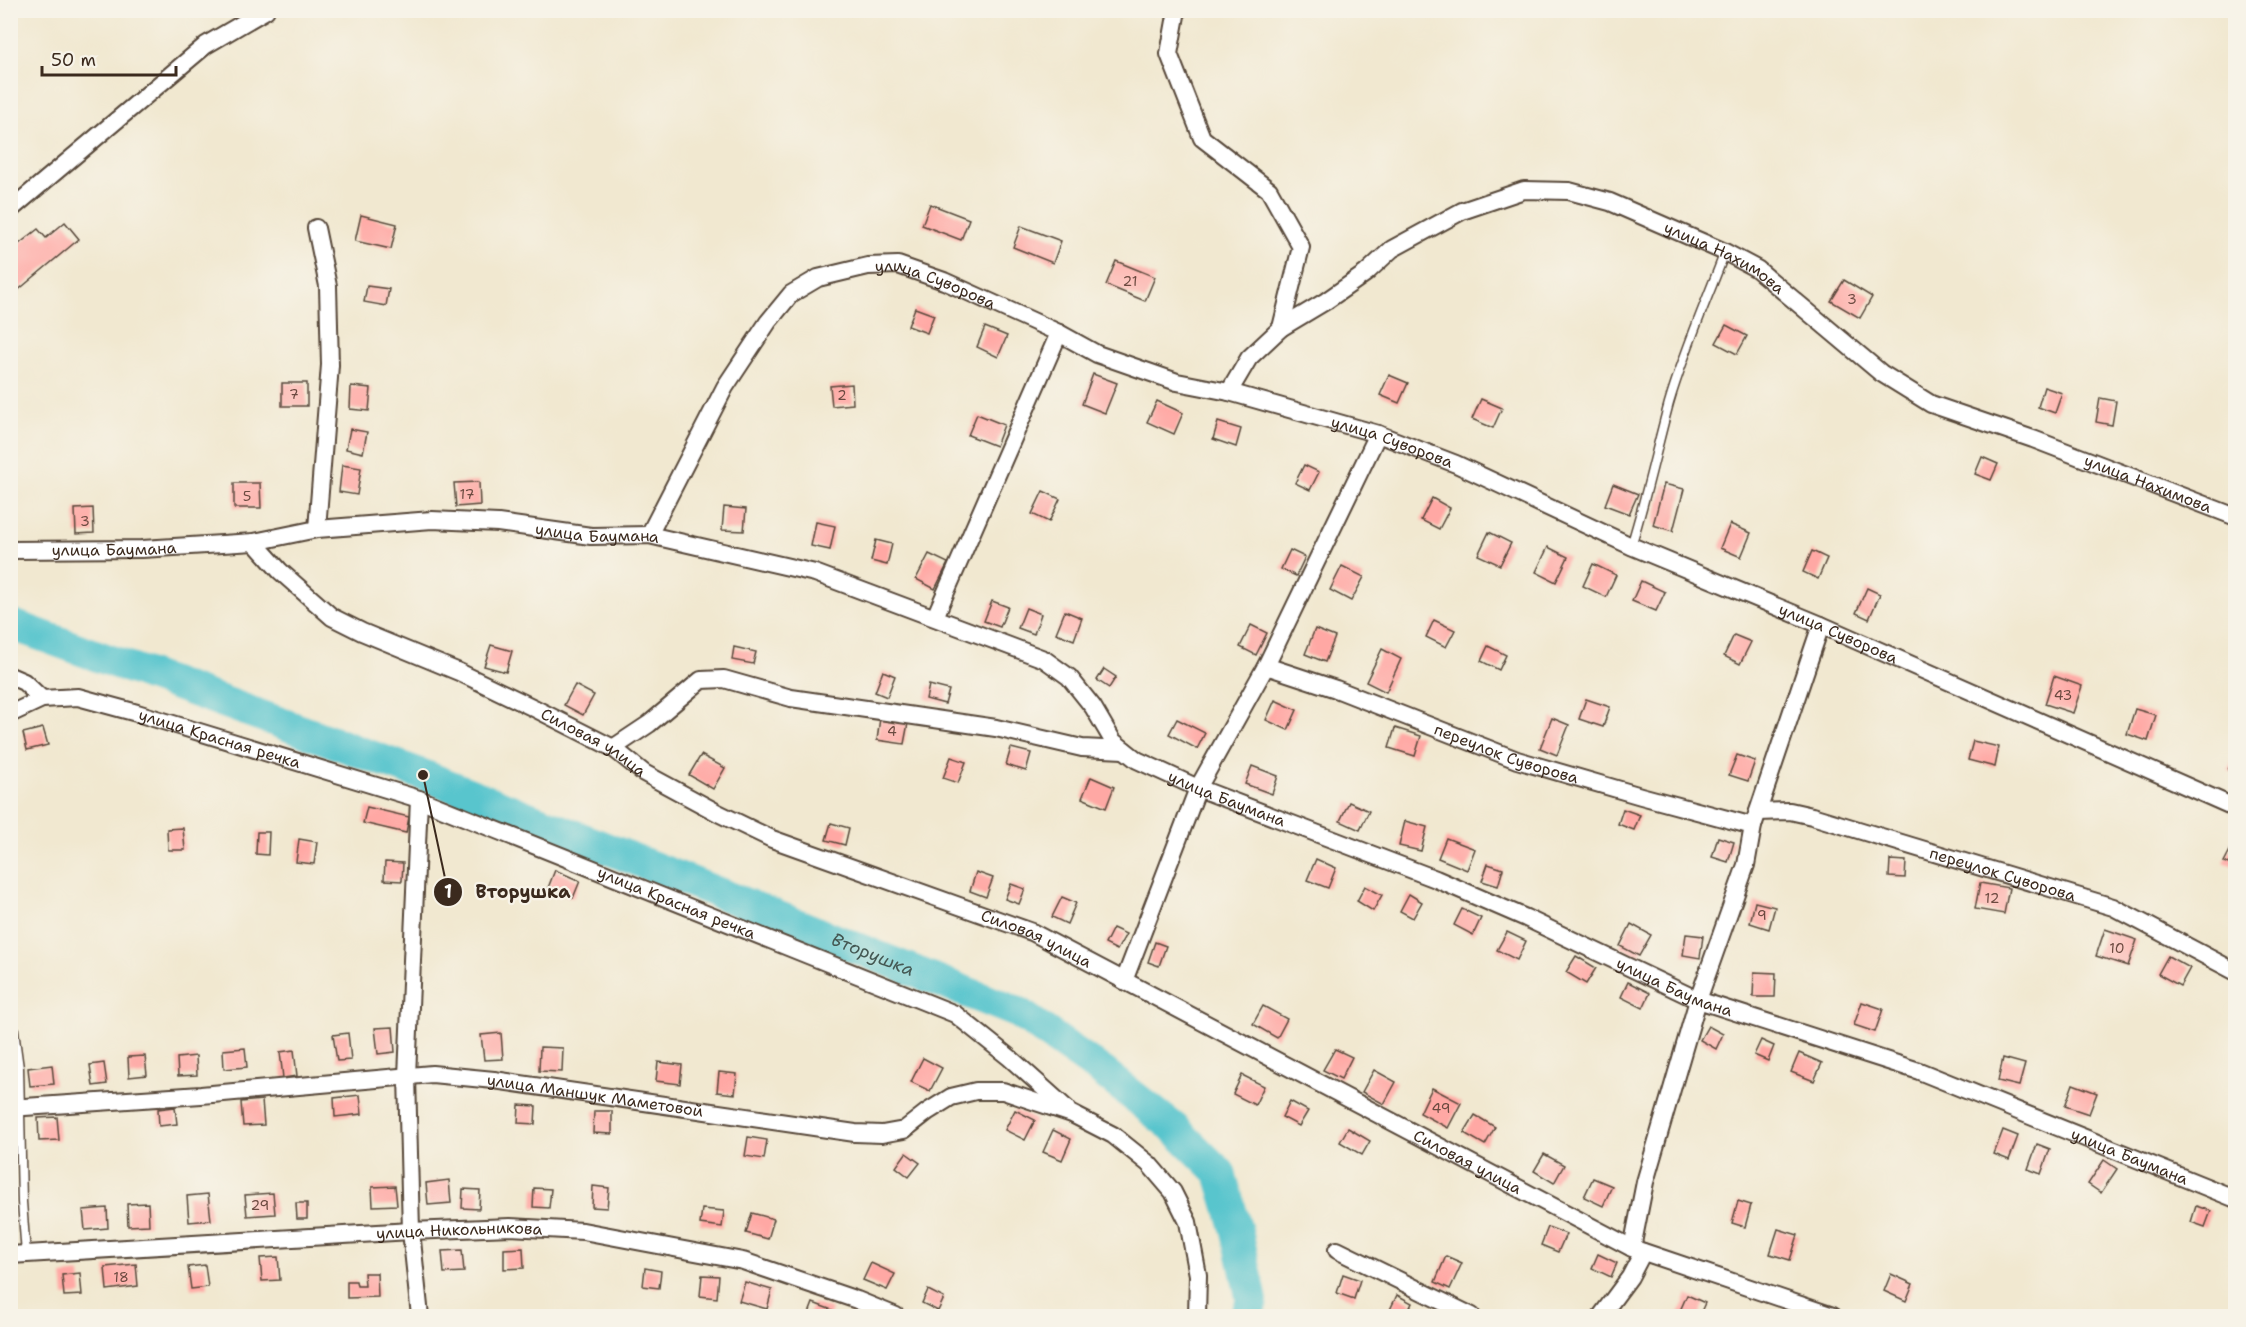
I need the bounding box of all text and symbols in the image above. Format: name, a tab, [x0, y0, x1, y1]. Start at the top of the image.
scale bar	[42, 39, 176, 77]
text: 50 m	[51, 48, 96, 72]
street label: улица Нахимова	[1661, 217, 1789, 299]
street label: улица Суворова	[874, 255, 999, 314]
house number: 21	[1123, 272, 1137, 290]
house number: 3	[1847, 290, 1857, 308]
house number: 7	[289, 385, 299, 403]
house number: 2	[837, 386, 847, 404]
street label: улица Суворова	[1329, 411, 1456, 473]
street label: улица Нахимова	[2081, 450, 2215, 518]
house number: 17	[460, 485, 474, 503]
house number: 5	[243, 487, 251, 505]
house number: 3	[80, 512, 90, 530]
street label: улица Баумана	[534, 518, 662, 548]
street label: улица Баумана	[52, 537, 177, 561]
street label: улица Суворова	[1776, 599, 1901, 669]
house number: 43	[2054, 686, 2072, 704]
street label: Силовая улица	[537, 703, 651, 782]
street label: улица Красная речка	[136, 704, 303, 773]
street label: переулок Суворова	[1431, 719, 1581, 788]
house number: 4	[887, 722, 897, 740]
street label: улица Баумана	[1165, 766, 1289, 832]
street label: переулок Суворова	[1927, 842, 2078, 906]
street label: улица Красная речка	[594, 862, 759, 944]
callout: Вторушка	[433, 874, 582, 910]
text: 1	[444, 880, 452, 904]
text: Вторушка	[476, 880, 571, 904]
house number: 12	[1985, 889, 1999, 907]
street label: Силовая улица	[978, 905, 1095, 973]
house number: 9	[1757, 906, 1767, 924]
water label: Вторушка	[828, 927, 918, 982]
house number: 10	[2109, 939, 2125, 957]
street label: улица Баумана	[1613, 953, 1735, 1021]
street label: улица Маншук Маметовой	[486, 1069, 705, 1122]
house number: 49	[1432, 1099, 1451, 1117]
street label: улица Баумана	[2068, 1123, 2191, 1190]
street label: Силовая улица	[1410, 1125, 1525, 1199]
house number: 29	[251, 1196, 269, 1214]
street label: улица Никольникова	[375, 1217, 543, 1244]
house number: 18	[113, 1268, 129, 1286]

